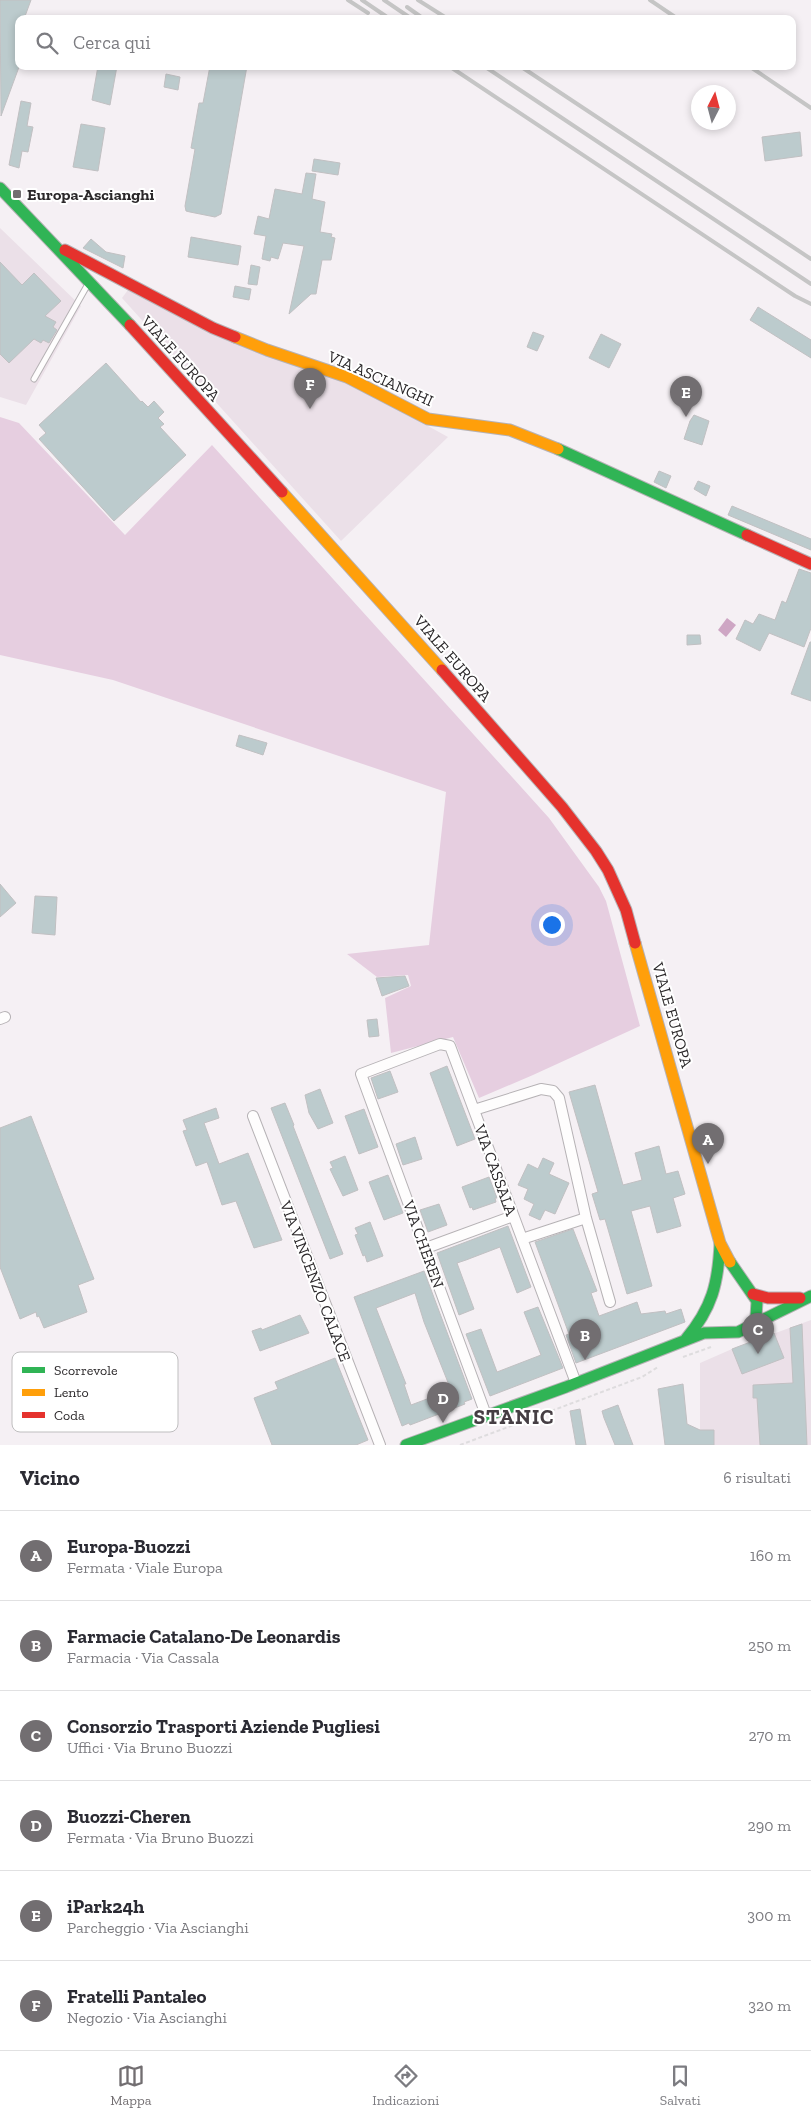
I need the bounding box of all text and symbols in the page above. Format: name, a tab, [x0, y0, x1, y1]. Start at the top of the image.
search box	[15, 15, 796, 70]
icon: search	[33, 29, 61, 57]
text: Cerca qui	[73, 31, 151, 54]
north arrow	[691, 85, 736, 130]
place label: Europa-Ascianghi	[27, 185, 155, 204]
marker: Europa-Ascianghi	[11, 188, 23, 200]
street label: VIALE EUROPA	[137, 311, 224, 405]
street label: VIA ASCIANGHI	[324, 346, 436, 410]
pin: F	[294, 368, 326, 409]
pin: E	[670, 376, 702, 417]
street label: VIALE EUROPA	[409, 610, 496, 706]
your location	[539, 912, 565, 938]
street label: VIALE EUROPA	[648, 959, 697, 1071]
street label: VIA CASSALA	[470, 1121, 521, 1219]
pin: A	[692, 1123, 724, 1164]
street label: VIA VINCENZO CALACE	[276, 1197, 355, 1364]
street label: VIA CHEREN	[399, 1197, 448, 1291]
pin: C	[742, 1313, 774, 1354]
pin: B	[569, 1319, 601, 1360]
legend	[12, 1352, 178, 1432]
text: Scorrevole	[54, 1362, 118, 1379]
pin: D	[427, 1382, 459, 1423]
text: Lento	[54, 1384, 89, 1401]
district label: STANIC	[473, 1404, 555, 1429]
text: Coda	[54, 1407, 85, 1424]
text: Vicino	[20, 1465, 80, 1490]
text: 6 risultati	[723, 1468, 791, 1487]
text: Europa-Buozzi	[67, 1535, 190, 1558]
text: A	[31, 1546, 42, 1565]
text: 160 m	[750, 1546, 791, 1565]
text: Fermata · Viale Europa	[67, 1558, 223, 1577]
text: Farmacie Catalano-De Leonardis	[67, 1625, 340, 1648]
text: B	[31, 1636, 41, 1655]
text: 250 m	[748, 1636, 791, 1655]
text: Farmacia · Via Cassala	[67, 1648, 219, 1667]
text: Consorzio Trasporti Aziende Pugliesi	[67, 1715, 380, 1738]
text: C	[31, 1726, 41, 1745]
text: 270 m	[749, 1726, 791, 1745]
text: Uffici · Via Bruno Buozzi	[67, 1738, 233, 1757]
text: Buozzi-Cheren	[67, 1805, 191, 1828]
text: D	[30, 1816, 42, 1835]
text: 290 m	[748, 1816, 791, 1835]
text: Fermata · Via Bruno Buozzi	[67, 1828, 254, 1847]
text: iPark24h	[67, 1895, 144, 1918]
text: E	[31, 1906, 41, 1925]
text: 300 m	[747, 1906, 791, 1925]
text: Parcheggio · Via Ascianghi	[67, 1918, 249, 1937]
text: Fratelli Pantaleo	[67, 1985, 206, 2008]
text: F	[31, 1996, 41, 2015]
text: 320 m	[748, 1996, 791, 2015]
text: Negozio · Via Ascianghi	[67, 2008, 227, 2027]
tab: Mappa	[110, 2062, 152, 2109]
tab: Indicazioni	[372, 2062, 439, 2109]
tab: Salvati	[660, 2062, 701, 2109]

